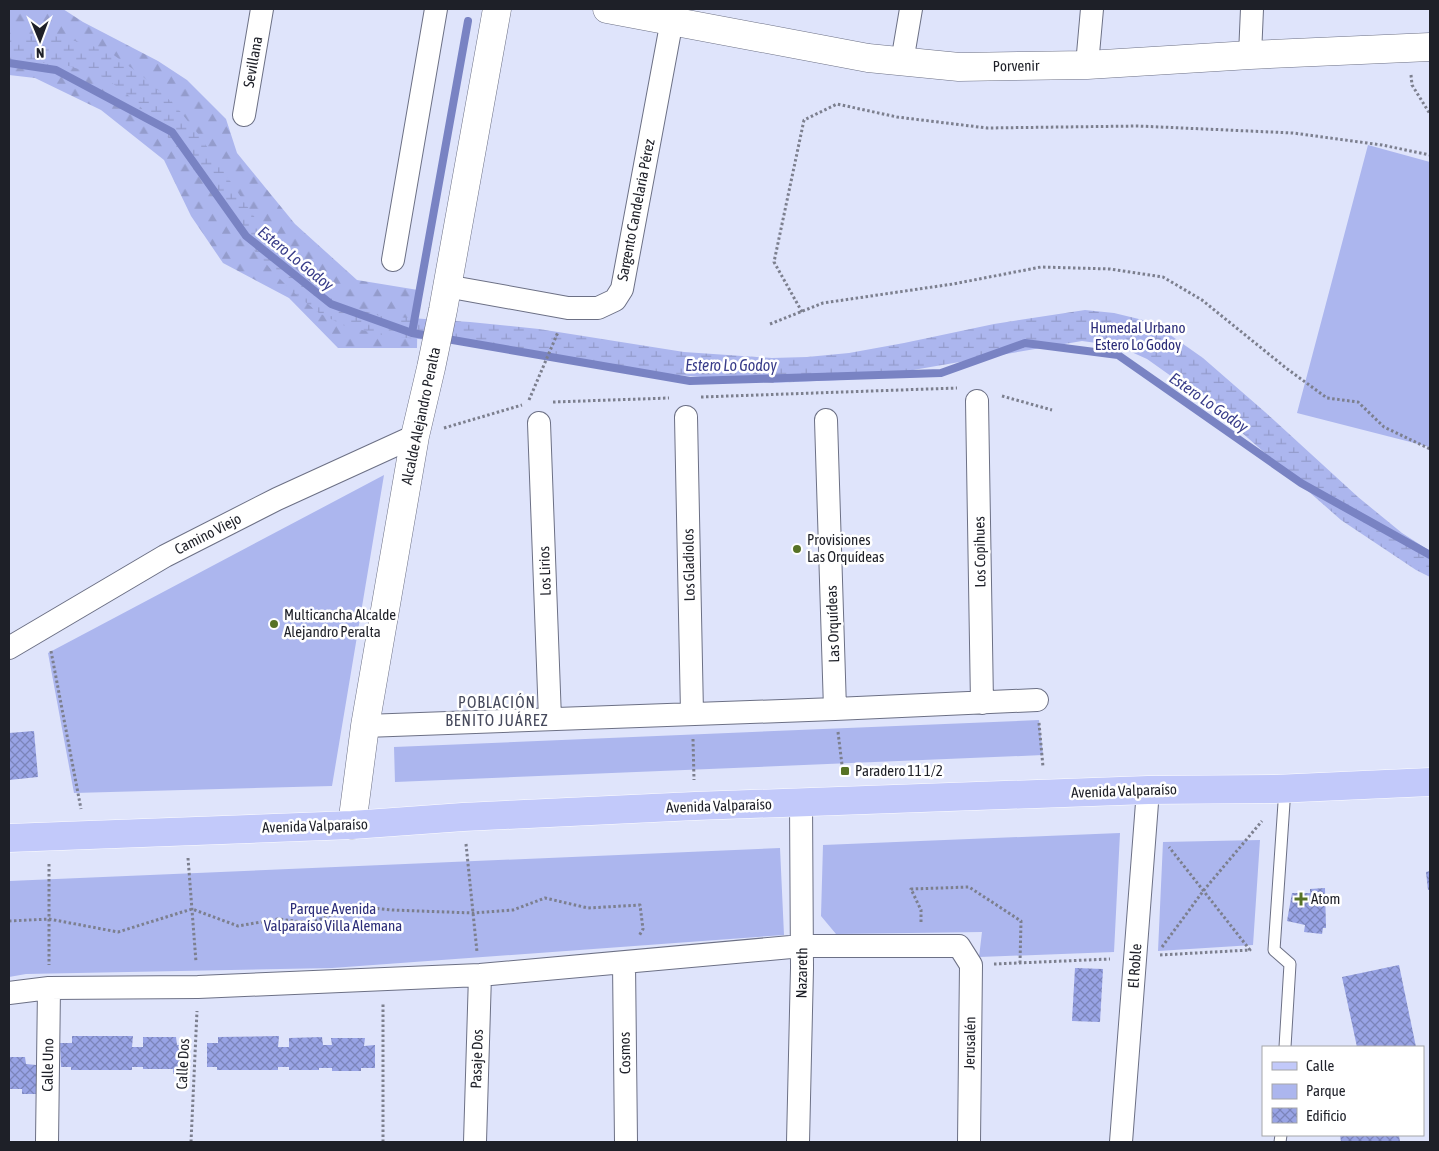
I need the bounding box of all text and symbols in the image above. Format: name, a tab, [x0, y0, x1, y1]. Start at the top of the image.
north arrow	[15, 15, 65, 65]
street label: Sevillana	[240, 35, 265, 89]
text: N	[36, 45, 44, 61]
street label: Porvenir	[993, 57, 1040, 74]
street label: Sargento Candelaria Pérez	[613, 137, 658, 282]
water label: Estero Lo Godoy	[254, 222, 338, 295]
park label: Humedal Urbano Estero Lo Godoy	[1090, 319, 1186, 353]
street label: Alcalde Alejandro Peralta	[398, 346, 443, 486]
water label: Estero Lo Godoy	[685, 356, 777, 375]
water label: Estero Lo Godoy	[1166, 368, 1252, 437]
street label: Camino Viejo	[172, 510, 244, 558]
street label: Los Copihues	[970, 516, 989, 588]
street label: Los Gladiolos	[679, 528, 698, 602]
place label: Provisiones Las Orquídeas	[807, 531, 884, 565]
marker: Provisiones Las Orquídeas	[791, 543, 803, 555]
street label: Los Lirios	[535, 546, 554, 596]
street label: Las Orquídeas	[823, 585, 842, 663]
place label: Multicancha Alcalde Alejandro Peralta	[284, 606, 396, 640]
marker: Multicancha Alcalde Alejandro Peralta	[268, 618, 280, 630]
district label: POBLACIÓN BENITO JUÁREZ	[445, 693, 549, 729]
place label: Paradero 11 1/2	[855, 762, 943, 779]
marker: Paradero 11 1/2	[839, 765, 851, 777]
street label: Avenida Valparaíso	[1071, 780, 1177, 801]
street label: Avenida Valparaíso	[666, 795, 772, 816]
street label: Avenida Valparaíso	[262, 815, 368, 836]
place label: Atom	[1311, 890, 1340, 907]
marker: Atom	[1295, 893, 1307, 905]
park label: Parque Avenida Valparaíso Villa Alemana	[264, 900, 402, 934]
street label: El Roble	[1124, 943, 1145, 989]
street label: Nazareth	[793, 947, 810, 999]
street label: Jerusalén	[961, 1016, 978, 1070]
street label: Pasaje Dos	[467, 1029, 486, 1089]
street label: Cosmos	[616, 1032, 633, 1074]
street label: Calle Uno	[39, 1038, 56, 1092]
street label: Calle Dos	[173, 1038, 192, 1090]
legend	[1262, 1046, 1424, 1136]
text: Calle	[1306, 1057, 1335, 1074]
text: Parque	[1306, 1082, 1346, 1099]
text: Edificio	[1306, 1107, 1347, 1124]

